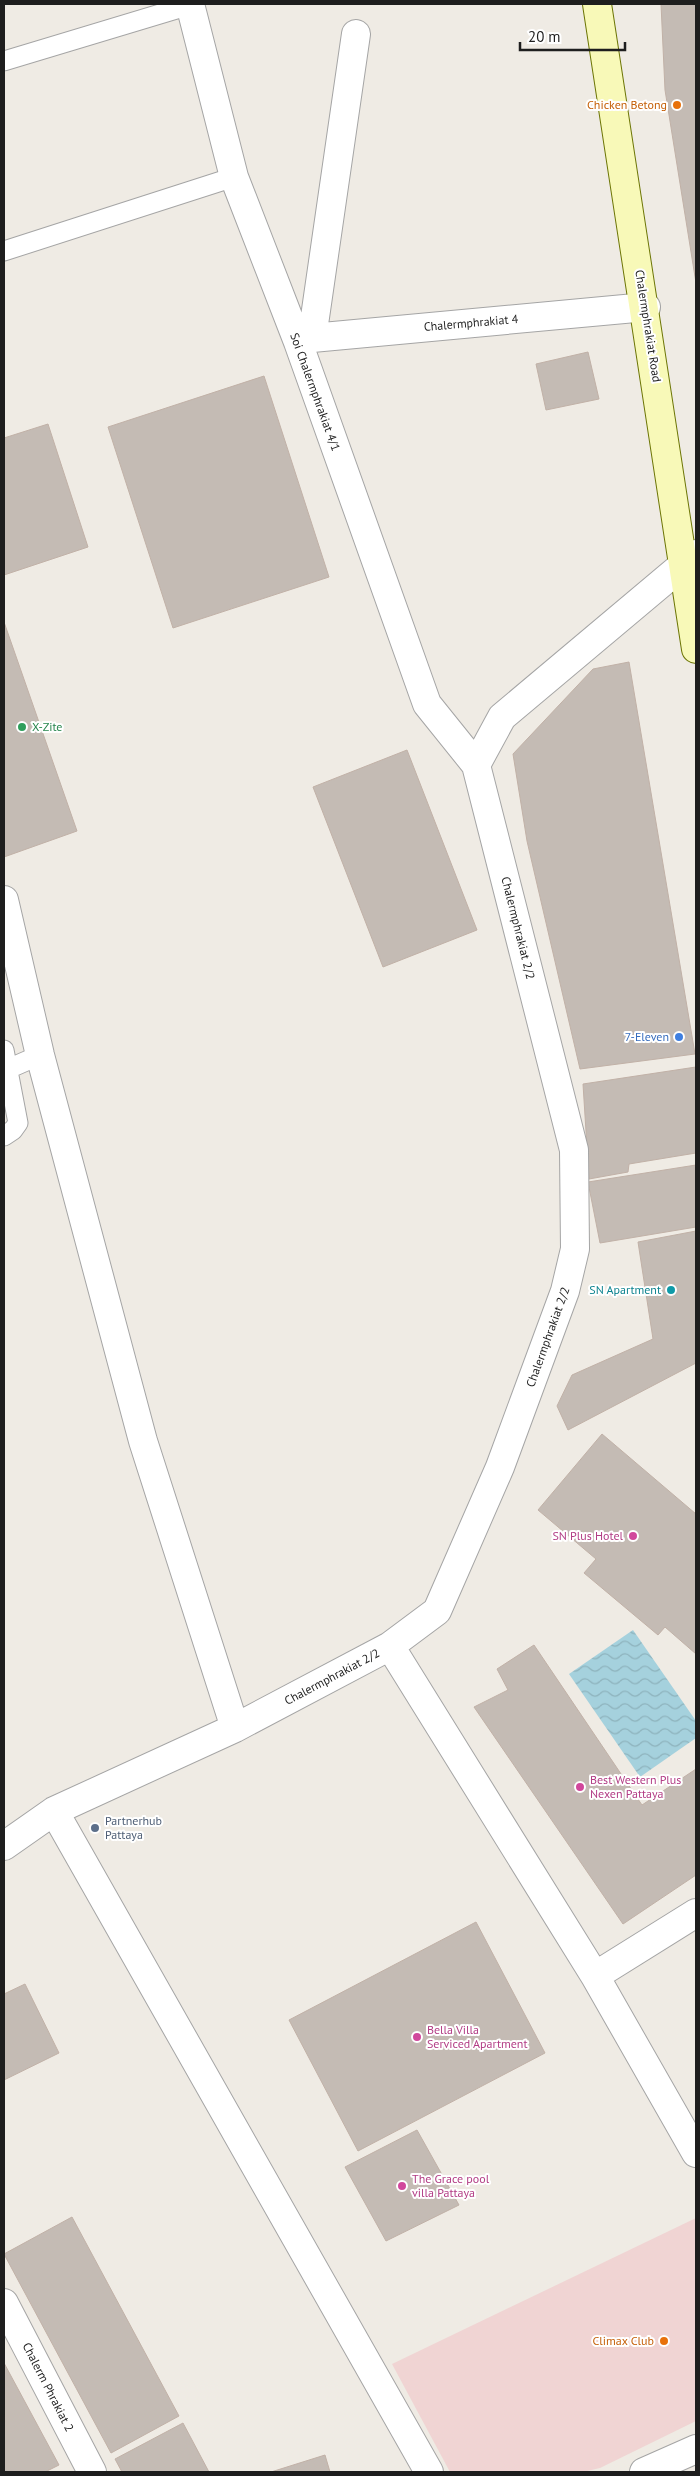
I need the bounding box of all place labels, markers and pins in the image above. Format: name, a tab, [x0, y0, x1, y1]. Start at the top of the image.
place label: Chicken Betong	[587, 97, 667, 112]
marker: Chicken Betong	[671, 99, 683, 111]
place label: X-Zite	[32, 719, 62, 734]
marker: X-Zite	[16, 721, 28, 733]
place label: 7-Eleven	[625, 1029, 669, 1044]
marker: 7-Eleven	[673, 1031, 685, 1043]
place label: SN Apartment	[589, 1282, 661, 1297]
marker: SN Apartment	[665, 1284, 677, 1296]
place label: SN Plus Hotel	[552, 1528, 623, 1543]
marker: SN Plus Hotel	[627, 1530, 639, 1542]
place label: Best Western Plus Nexen Pattaya	[590, 1772, 681, 1801]
marker: Best Western Plus Nexen Pattaya	[574, 1781, 586, 1793]
place label: Partnerhub Pattaya	[105, 1813, 162, 1842]
marker: Partnerhub Pattaya	[89, 1822, 101, 1834]
place label: Bella Villa Serviced Apartment	[427, 2022, 528, 2051]
marker: Bella Villa Serviced Apartment	[411, 2031, 423, 2043]
place label: The Grace pool villa Pattaya	[412, 2171, 490, 2200]
marker: The Grace pool villa Pattaya	[396, 2180, 408, 2192]
place label: Climax Club	[592, 2333, 654, 2348]
marker: Climax Club	[658, 2335, 670, 2347]

